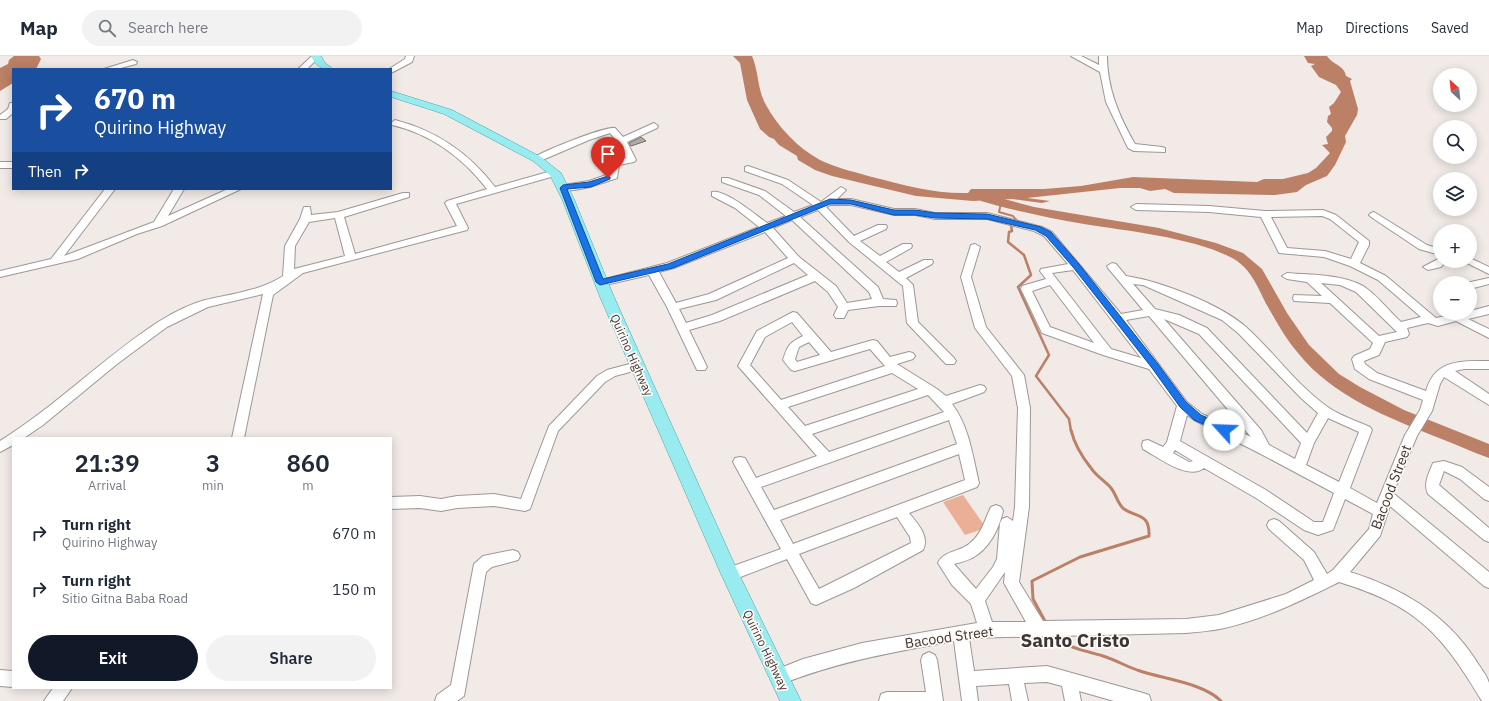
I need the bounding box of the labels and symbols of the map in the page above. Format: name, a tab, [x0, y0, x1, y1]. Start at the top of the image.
north arrow	[1433, 68, 1477, 112]
pin	[591, 137, 625, 178]
street label: Quirino Highway	[607, 312, 657, 398]
position arrow	[1203, 409, 1245, 451]
street label: Bacood Street	[1367, 442, 1415, 532]
street label: Quirino Highway	[740, 607, 792, 693]
street label: Bacood Street	[904, 622, 994, 652]
district label: Santo Cristo	[1020, 628, 1130, 652]

